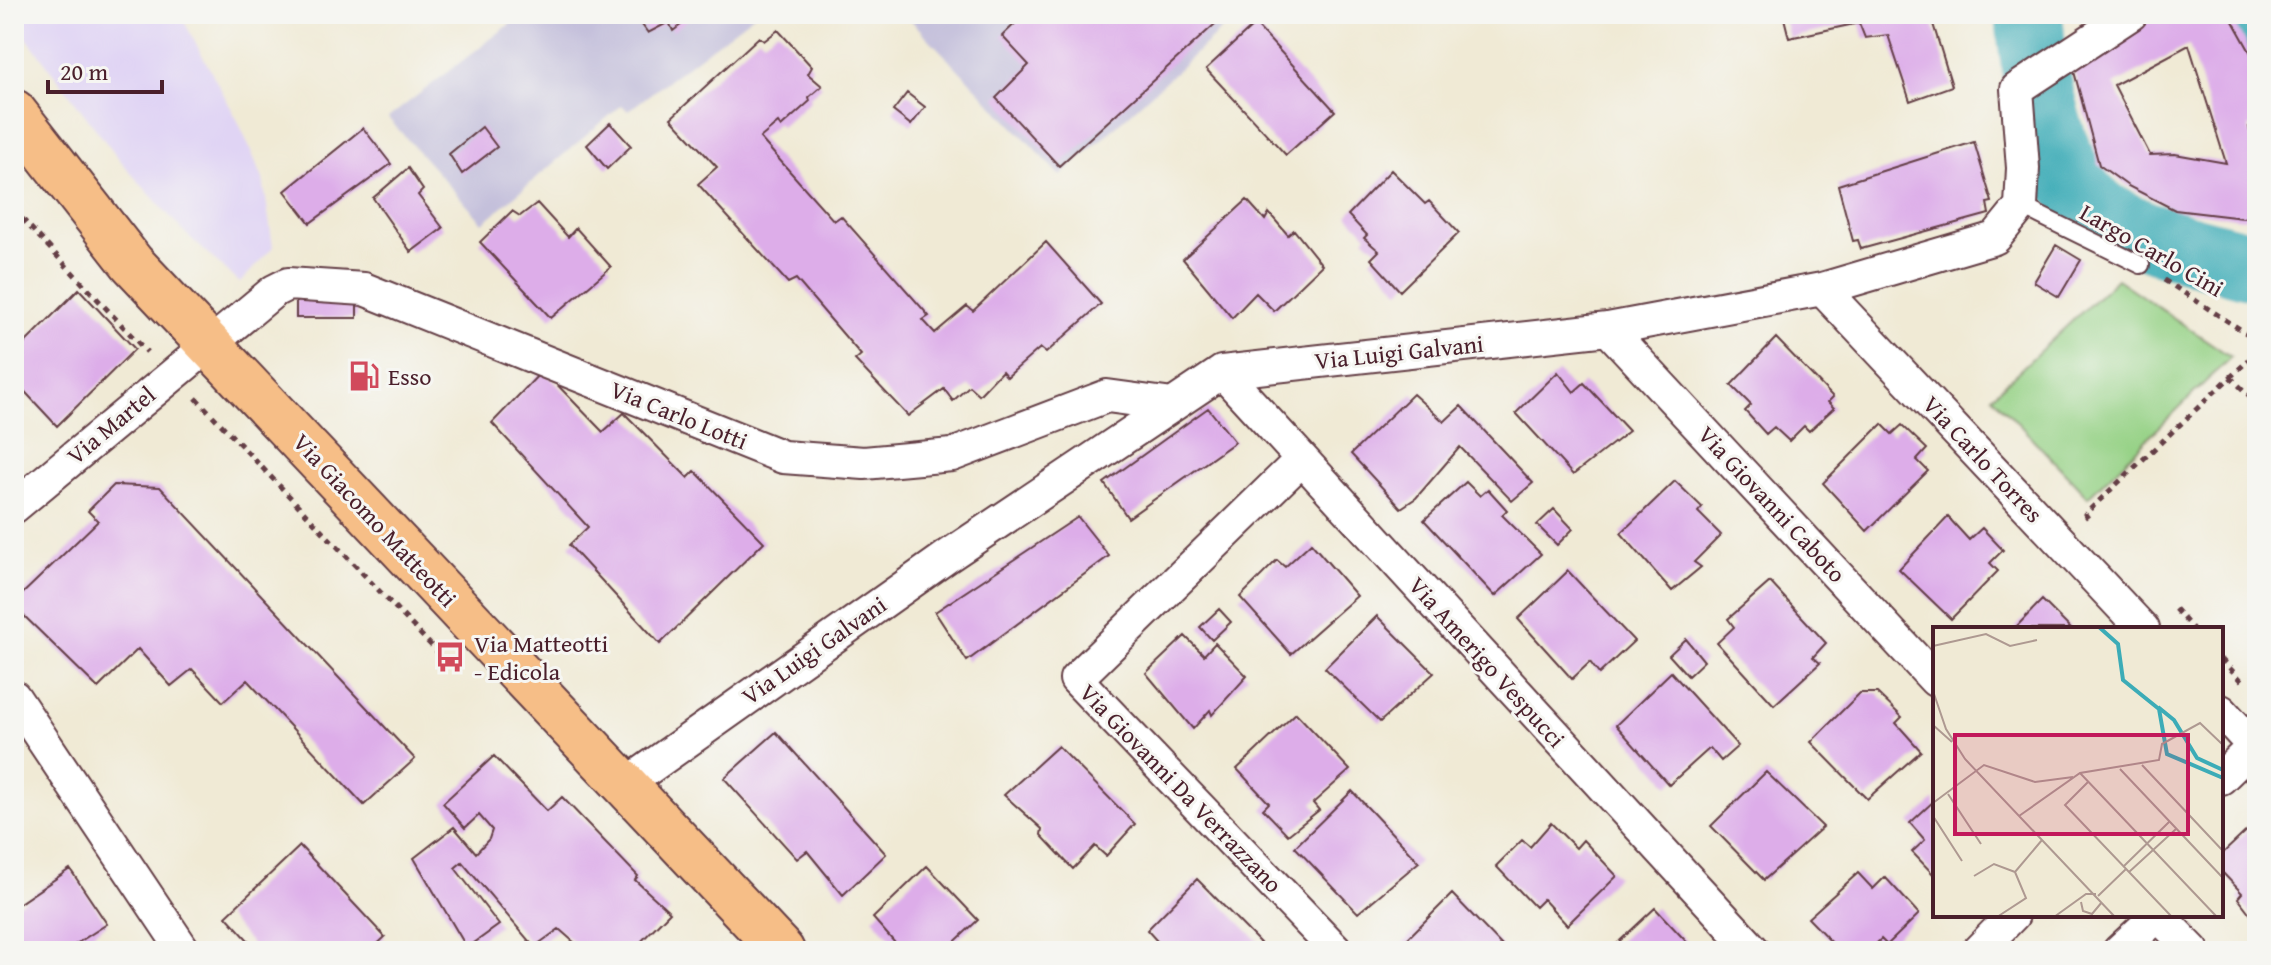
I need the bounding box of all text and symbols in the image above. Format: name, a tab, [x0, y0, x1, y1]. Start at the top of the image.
scale bar	[48, 44, 162, 94]
text: 20 m	[60, 54, 108, 89]
street label: Largo Carlo Cini	[2074, 195, 2231, 306]
street label: Via Luigi Galvani	[1313, 326, 1485, 378]
fuel station icon: Esso	[347, 359, 381, 393]
place label: Esso	[388, 359, 431, 394]
street label: Via Carlo Lotti	[605, 372, 753, 459]
street label: Via Martel	[59, 377, 163, 473]
street label: Via Carlo Torres	[1915, 388, 2051, 530]
street label: Via Giovanni Caboto	[1690, 418, 1854, 590]
street label: Via Giacomo Matteotti	[285, 425, 465, 615]
street label: Via Amerigo Vespucci	[1401, 569, 1574, 756]
street label: Via Luigi Galvani	[734, 587, 894, 713]
place label: Via Matteotti - Edicola	[474, 626, 609, 689]
inset map	[1933, 627, 2223, 917]
bus stop icon: Via Matteotti - Edicola	[433, 640, 467, 674]
street label: Via Giovanni Da Verrazzano	[1071, 675, 1291, 901]

